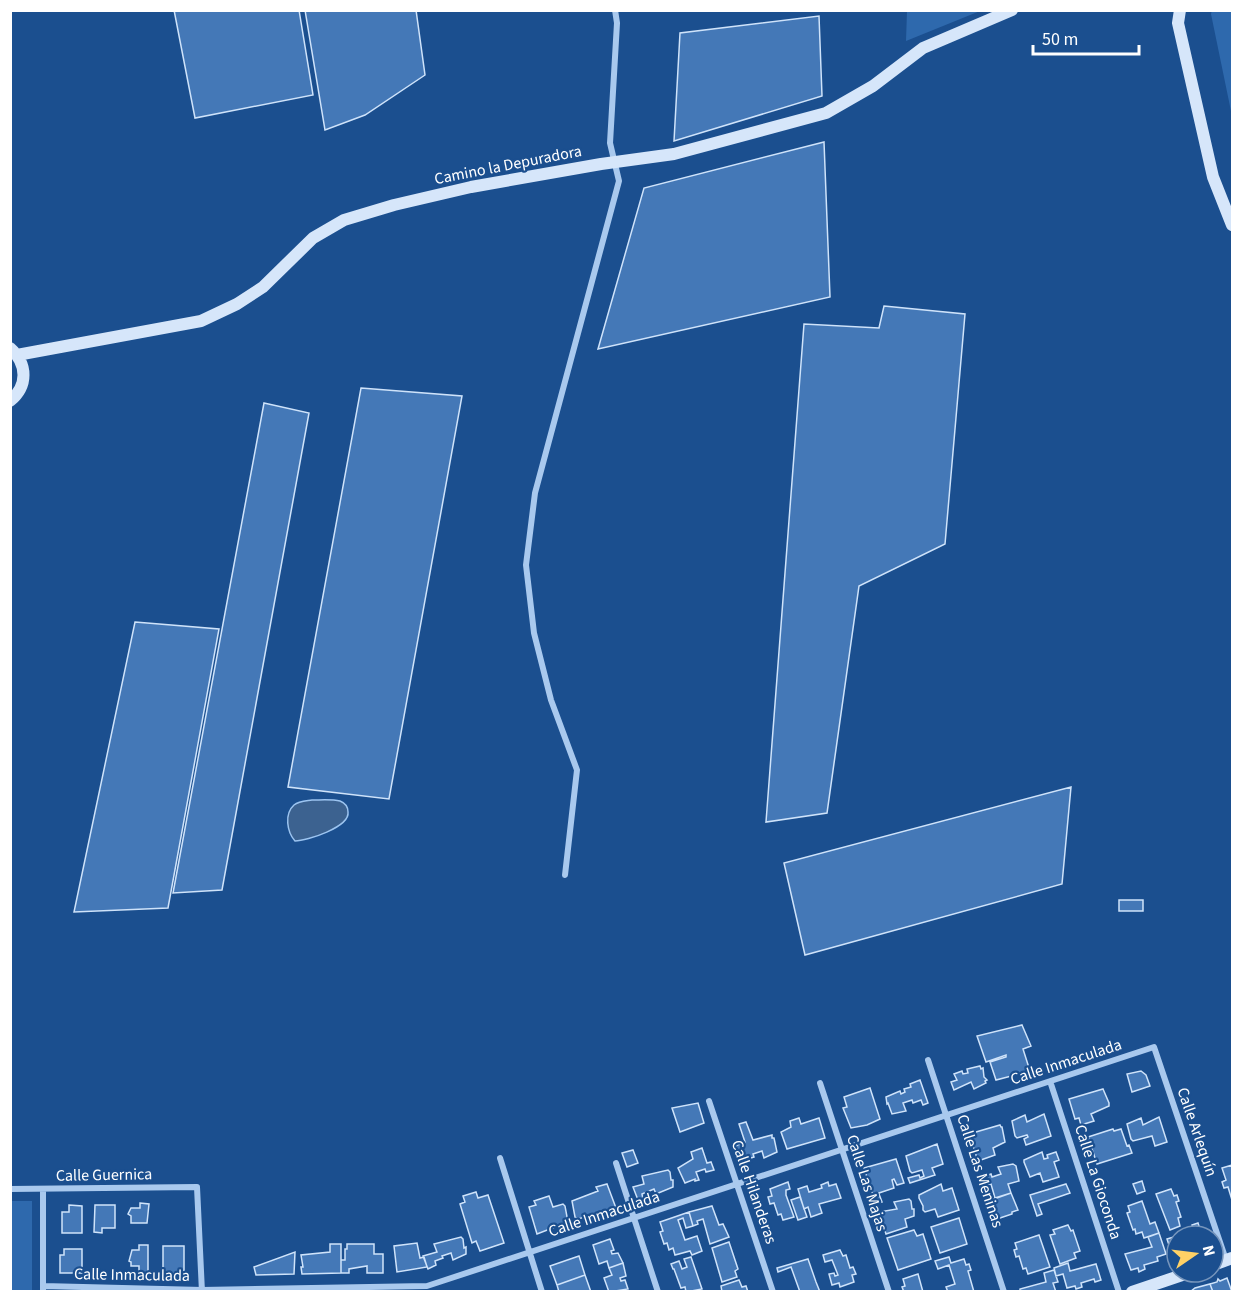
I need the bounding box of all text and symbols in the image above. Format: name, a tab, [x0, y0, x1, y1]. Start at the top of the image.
scale bar	[1033, 18, 1140, 56]
text: 50 m	[1042, 27, 1078, 52]
street label: Camino la Depuradora	[432, 140, 584, 190]
street label: Calle Inmaculada	[1007, 1034, 1125, 1090]
street label: Calle Arlequín	[1171, 1084, 1223, 1180]
street label: Calle Las Meninas	[951, 1111, 1009, 1231]
street label: Calle La Gioconda	[1069, 1122, 1127, 1242]
street label: Calle Las Majas	[841, 1132, 893, 1235]
street label: Calle Hilanderas	[726, 1137, 782, 1247]
street label: Calle Guernica	[56, 1163, 152, 1187]
street label: Calle Inmaculada	[545, 1186, 663, 1242]
north arrow	[1165, 1224, 1225, 1284]
text: N	[1197, 1243, 1221, 1258]
street label: Calle Inmaculada	[74, 1263, 190, 1287]

